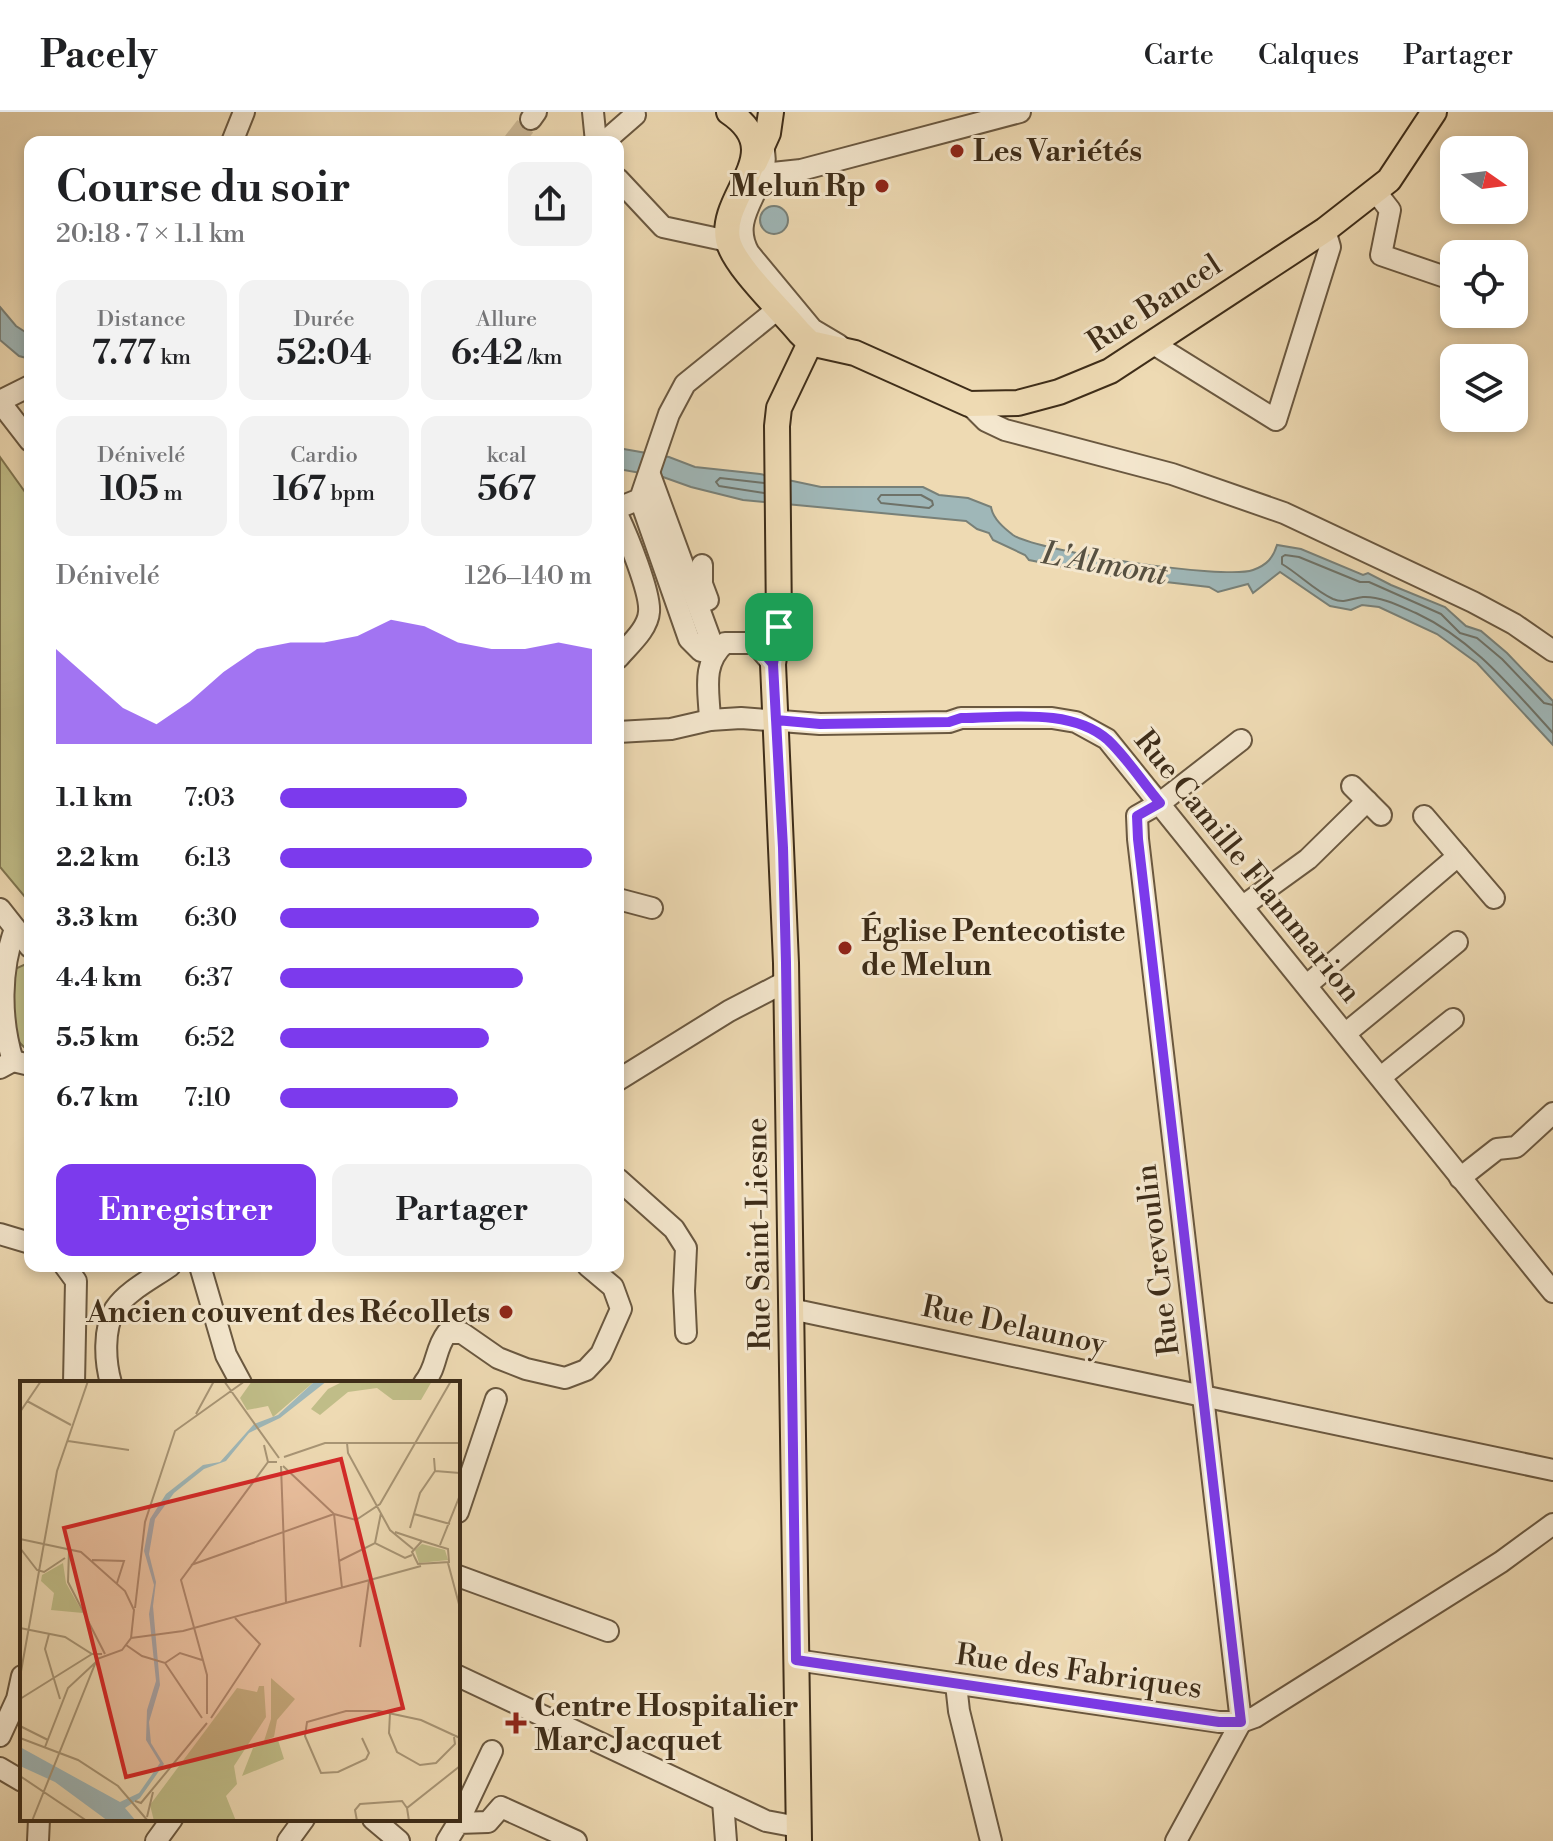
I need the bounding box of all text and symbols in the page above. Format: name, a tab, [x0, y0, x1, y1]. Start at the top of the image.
text: Pacely	[40, 32, 157, 79]
text: Carte	[1144, 38, 1214, 73]
text: Calques	[1258, 38, 1359, 73]
text: Partager	[1403, 38, 1513, 73]
place label: Les Variétés	[973, 133, 1142, 171]
north arrow	[1440, 136, 1528, 224]
map controls	[1440, 136, 1528, 432]
marker: Les Variétés	[948, 142, 966, 160]
text: Course du soir	[56, 160, 351, 215]
button: share	[508, 162, 592, 246]
place label: Melun Rp	[729, 168, 866, 206]
marker: Melun Rp	[873, 177, 891, 195]
text: 20:18 · 7 × 1.1 km	[56, 218, 245, 250]
button: locate	[1440, 240, 1528, 328]
street label: Rue Bancel	[1080, 246, 1229, 361]
text: Distance	[97, 306, 186, 333]
text: Durée	[293, 306, 355, 333]
text: Allure	[476, 306, 537, 333]
text: 7.77	[92, 333, 156, 375]
text: 52:04	[276, 333, 372, 375]
text: 6:42	[451, 333, 523, 375]
text: km	[156, 344, 191, 371]
text: /km	[523, 344, 563, 371]
button: layers	[1440, 344, 1528, 432]
text: Dénivelé	[97, 442, 185, 469]
text: Cardio	[290, 442, 358, 469]
text: kcal	[487, 442, 527, 469]
text: 105	[100, 469, 159, 511]
text: 167	[273, 469, 326, 511]
text: 567	[477, 469, 536, 511]
text: m	[159, 480, 183, 507]
text: bpm	[326, 480, 375, 507]
water label: L'Almont	[1038, 533, 1171, 595]
text: Dénivelé	[56, 560, 160, 592]
text: 126–140 m	[465, 560, 592, 592]
pin	[745, 593, 813, 661]
icon: arrive	[757, 605, 801, 649]
street label: Rue Camille Flammarion	[1125, 723, 1369, 1011]
text: 1.1 km	[56, 782, 132, 814]
text: 7:03	[184, 782, 235, 814]
text: 2.2 km	[56, 842, 140, 874]
text: 6:13	[184, 842, 231, 874]
text: 3.3 km	[56, 902, 138, 934]
text: 6:30	[184, 902, 237, 934]
place label: Église Pentecotiste de Melun	[861, 911, 1126, 985]
marker: Église Pentecotiste de Melun	[836, 939, 854, 957]
text: 4.4 km	[56, 962, 142, 994]
text: 6:37	[184, 962, 233, 994]
text: 5.5 km	[56, 1022, 139, 1054]
text: 6:52	[184, 1022, 235, 1054]
text: 6.7 km	[56, 1082, 139, 1114]
text: 7:10	[184, 1082, 231, 1114]
street label: Rue Saint-Liesne	[738, 1117, 780, 1351]
street label: Rue Crevoulin	[1127, 1162, 1189, 1358]
button: Enregistrer	[56, 1164, 316, 1256]
button: Partager	[332, 1164, 592, 1256]
street label: Rue Delaunoy	[918, 1288, 1110, 1364]
place label: Ancien couvent des Récollets	[86, 1294, 490, 1332]
marker: Ancien couvent des Récollets	[497, 1303, 515, 1321]
inset map	[20, 1381, 460, 1821]
street label: Rue des Fabriques	[953, 1636, 1204, 1708]
place label: Centre Hospitalier Marc Jacquet	[534, 1688, 799, 1760]
marker: Centre Hospitalier Marc Jacquet	[505, 1712, 527, 1734]

